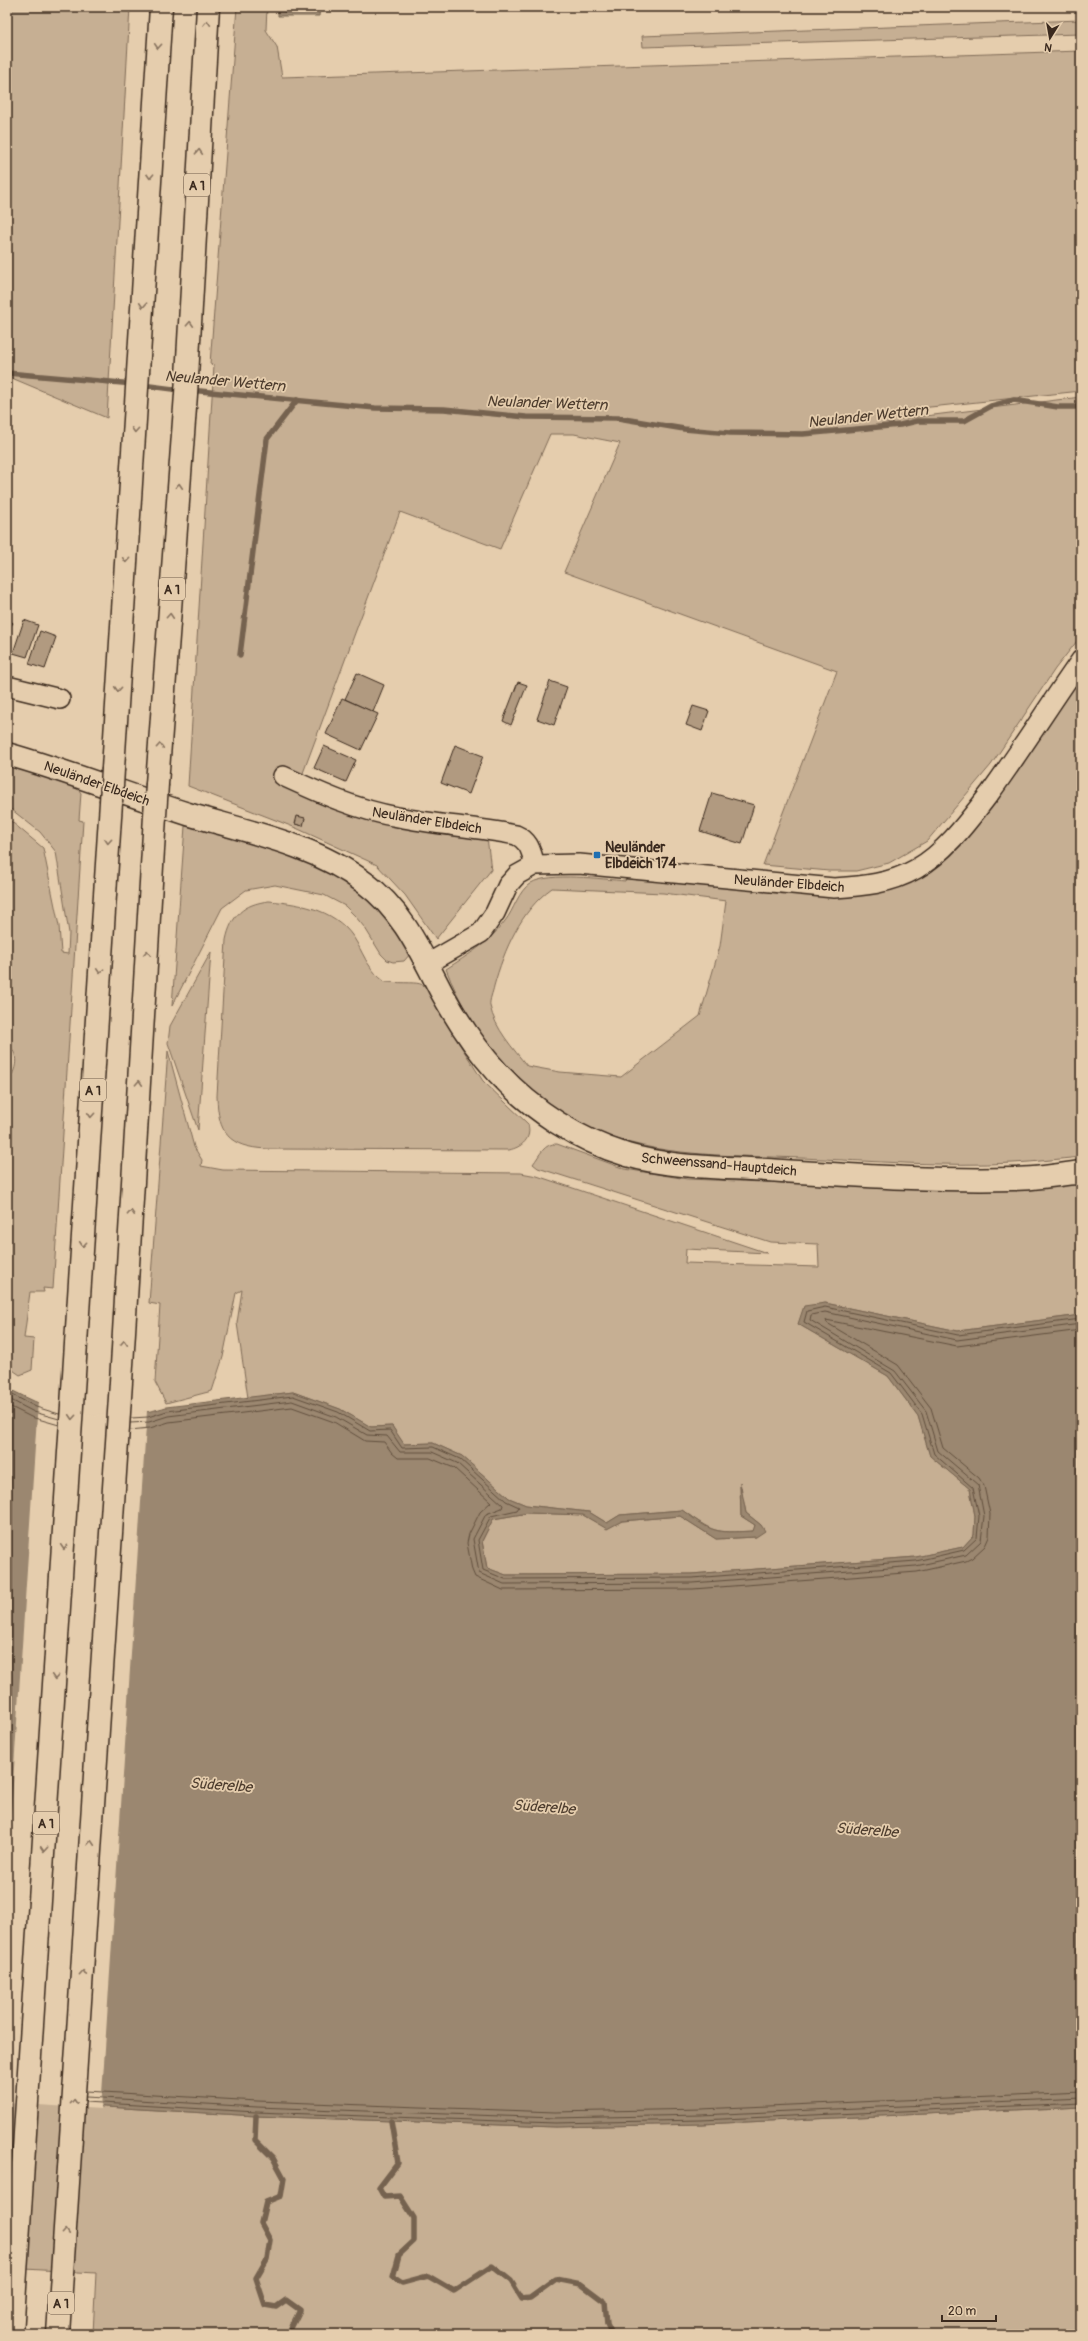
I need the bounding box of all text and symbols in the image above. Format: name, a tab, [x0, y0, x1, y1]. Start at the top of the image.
north arrow	[1030, 18, 1070, 58]
one-way arrow	[202, 20, 211, 26]
text: N	[1043, 40, 1053, 54]
one-way arrow	[154, 43, 163, 49]
one-way arrow	[195, 149, 203, 155]
one-way arrow	[146, 173, 155, 179]
road number: A 1	[184, 174, 210, 196]
one-way arrow	[138, 302, 147, 308]
one-way arrow	[185, 321, 194, 327]
water label: Neulander Wettern	[164, 367, 287, 396]
water label: Neulander Wettern	[486, 392, 609, 415]
water label: Neulander Wettern	[807, 401, 931, 432]
one-way arrow	[130, 427, 139, 433]
one-way arrow	[174, 483, 183, 489]
one-way arrow	[122, 557, 131, 563]
road number: A 1	[159, 578, 185, 600]
one-way arrow	[165, 613, 174, 619]
one-way arrow	[114, 686, 122, 692]
one-way arrow	[156, 743, 165, 749]
street label: Neuländer Elbdeich	[42, 757, 152, 810]
street label: Neuländer Elbdeich	[371, 803, 483, 838]
one-way arrow	[103, 838, 112, 844]
place label: Neuländer Elbdeich 174	[605, 839, 677, 872]
marker: Neuländer Elbdeich 174	[592, 850, 602, 860]
street label: Neuländer Elbdeich	[733, 871, 845, 896]
one-way arrow	[142, 950, 151, 957]
one-way arrow	[95, 968, 104, 974]
road number: A 1	[80, 1079, 106, 1101]
one-way arrow	[135, 1080, 143, 1086]
one-way arrow	[87, 1112, 96, 1118]
street label: Schweenssand-Hauptdeich	[640, 1149, 798, 1180]
one-way arrow	[127, 1210, 136, 1216]
one-way arrow	[79, 1241, 88, 1247]
one-way arrow	[119, 1340, 128, 1346]
one-way arrow	[68, 1414, 77, 1420]
one-way arrow	[59, 1544, 68, 1550]
one-way arrow	[51, 1674, 60, 1680]
water label: Süderelbe	[189, 1774, 254, 1797]
water label: Süderelbe	[512, 1796, 577, 1819]
road number: A 1	[33, 1812, 59, 1834]
water label: Süderelbe	[835, 1819, 900, 1842]
one-way arrow	[87, 1840, 96, 1846]
one-way arrow	[40, 1846, 49, 1852]
one-way arrow	[78, 1970, 87, 1976]
one-way arrow	[70, 2099, 79, 2105]
one-way arrow	[62, 2229, 70, 2235]
road number: A 1	[48, 2292, 74, 2314]
scale bar	[942, 2297, 996, 2323]
text: 20 m	[948, 2304, 977, 2319]

